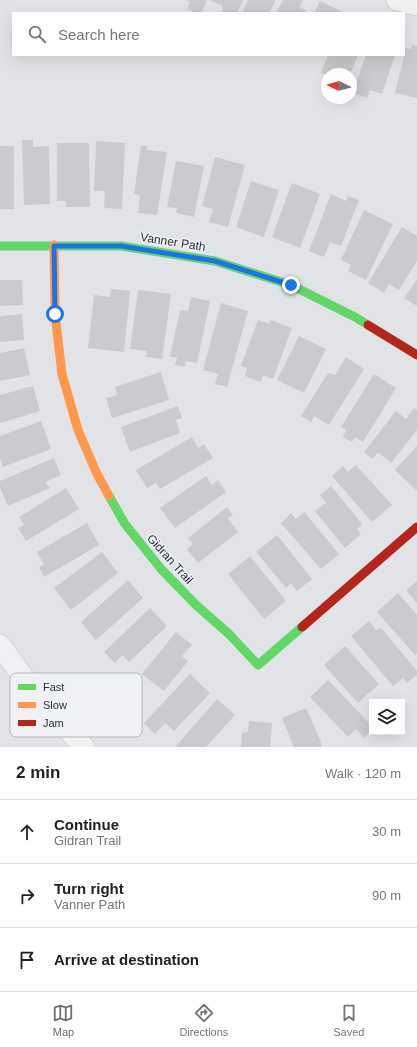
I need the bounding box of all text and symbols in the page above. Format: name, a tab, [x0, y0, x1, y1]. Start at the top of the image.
search box	[12, 12, 405, 56]
icon: search	[26, 23, 48, 45]
text: Search here	[58, 26, 140, 43]
north arrow	[321, 68, 357, 104]
street label: Vanner Path	[139, 230, 207, 254]
route end	[282, 276, 300, 294]
route start	[46, 305, 64, 323]
street label: Gidran Trail	[144, 531, 196, 587]
legend	[10, 673, 142, 737]
text: Fast	[43, 681, 64, 693]
text: Slow	[43, 699, 67, 711]
map controls	[369, 699, 405, 735]
button: layers	[369, 699, 405, 735]
text: Jam	[43, 717, 64, 729]
text: 2 min	[16, 763, 60, 782]
text: Walk · 120 m	[325, 766, 401, 781]
text: Continue	[54, 816, 119, 833]
icon: ahead	[16, 821, 38, 843]
text: 30 m	[372, 824, 401, 839]
text: Gidran Trail	[54, 833, 121, 848]
text: Turn right	[54, 880, 124, 897]
icon: right	[16, 885, 38, 907]
text: 90 m	[372, 888, 401, 903]
text: Vanner Path	[54, 897, 125, 912]
icon: arrive	[16, 949, 38, 971]
text: Arrive at destination	[54, 951, 199, 968]
tab: Map	[52, 1002, 74, 1038]
tab: Directions	[179, 1002, 228, 1038]
tab: Saved	[333, 1002, 364, 1038]

